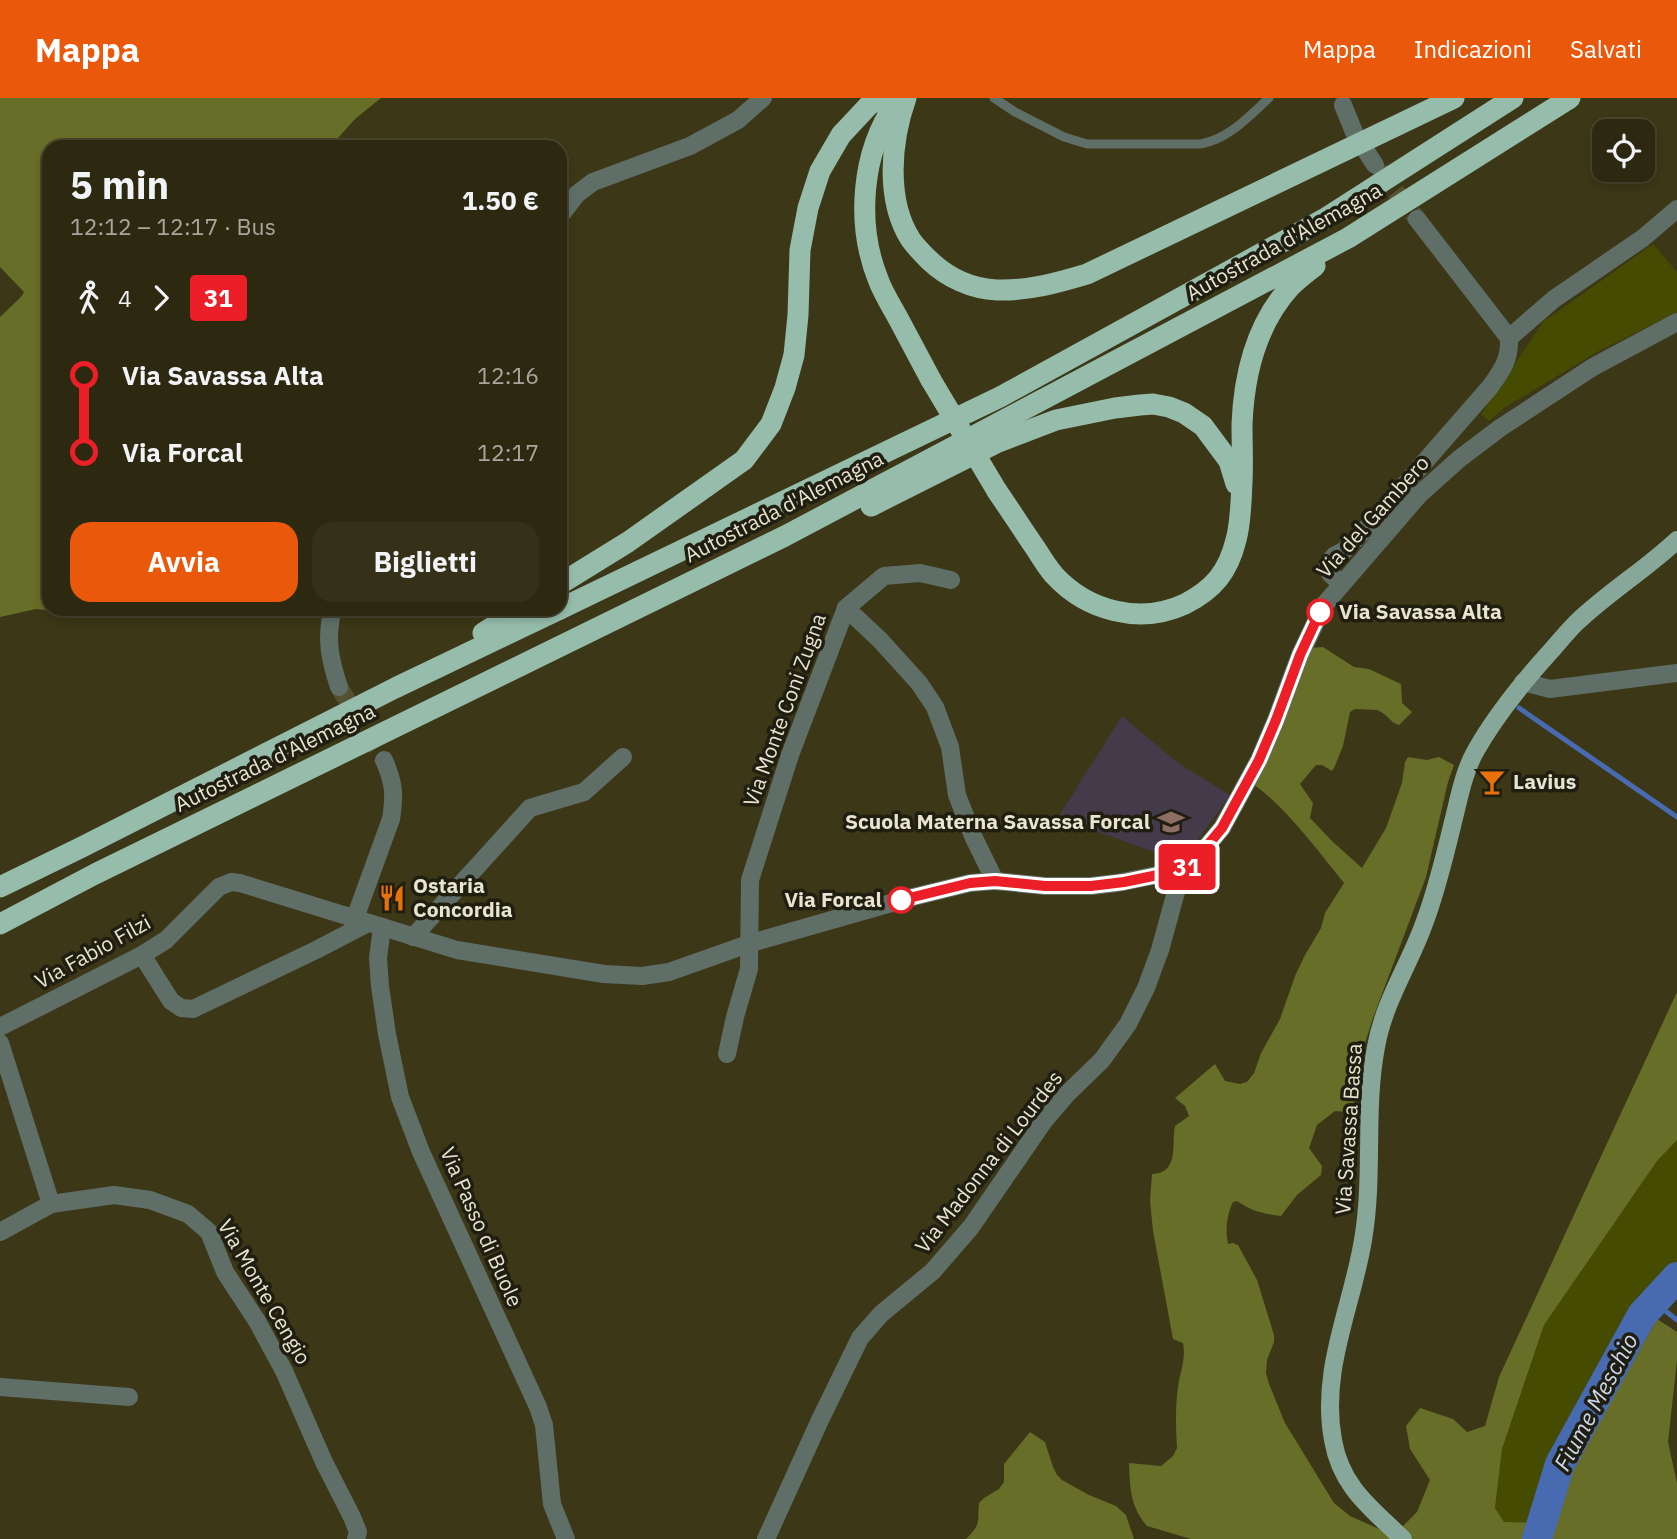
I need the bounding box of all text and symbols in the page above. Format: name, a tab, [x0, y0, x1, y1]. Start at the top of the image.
text: Mappa	[35, 28, 140, 71]
text: Mappa	[1303, 33, 1376, 65]
text: Indicazioni	[1414, 33, 1532, 65]
text: Salvati	[1570, 33, 1642, 65]
map controls	[1592, 119, 1655, 182]
button: locate	[1592, 119, 1655, 182]
text: 5 min	[70, 160, 169, 209]
street label: Autostrada d'Alemagna	[1181, 176, 1386, 307]
text: 1.50 €	[462, 183, 539, 217]
text: 12:12 – 12:17 · Bus	[70, 211, 276, 241]
icon: walk	[70, 279, 108, 317]
icon: forward	[142, 279, 180, 317]
text: 31	[204, 282, 233, 314]
text: 4	[118, 283, 132, 313]
text: Via Savassa Alta	[122, 358, 324, 392]
text: 12:16	[477, 360, 539, 390]
text: Via Forcal	[122, 435, 243, 469]
text: 12:17	[477, 437, 539, 467]
street label: Autostrada d'Alemagna	[679, 444, 888, 568]
street label: Via del Gambero	[1310, 449, 1435, 584]
button: Avvia	[70, 522, 298, 602]
button: Biglietti	[312, 522, 539, 602]
place label: Via Savassa Alta	[1339, 597, 1502, 625]
marker: Via Savassa Alta	[1307, 599, 1333, 625]
street label: Via Monte Coni Zugna	[736, 609, 832, 810]
street label: Autostrada d'Alemagna	[170, 696, 379, 818]
bar icon: Lavius	[1477, 767, 1507, 797]
place label: Lavius	[1513, 767, 1576, 795]
place label: Scuola Materna Savassa Forcal	[845, 807, 1150, 835]
school or university icon: Scuola Materna Savassa Forcal	[1156, 807, 1186, 837]
line badge: 31	[1156, 844, 1218, 890]
text: 31	[1173, 851, 1201, 883]
place label: Ostaria Concordia	[413, 871, 513, 923]
restaurant icon: Ostaria Concordia	[377, 883, 407, 913]
place label: Via Forcal	[784, 885, 882, 913]
marker: Via Forcal	[888, 887, 914, 913]
street label: Via Fabio Filzi	[30, 908, 155, 994]
street label: Via Savassa Bassa	[1328, 1042, 1368, 1216]
street label: Via Madonna di Lourdes	[908, 1064, 1068, 1258]
street label: Via Passo di Buole	[434, 1142, 530, 1311]
street label: Via Monte Cengio	[212, 1214, 318, 1369]
water label: Fiume Meschio	[1546, 1328, 1644, 1476]

